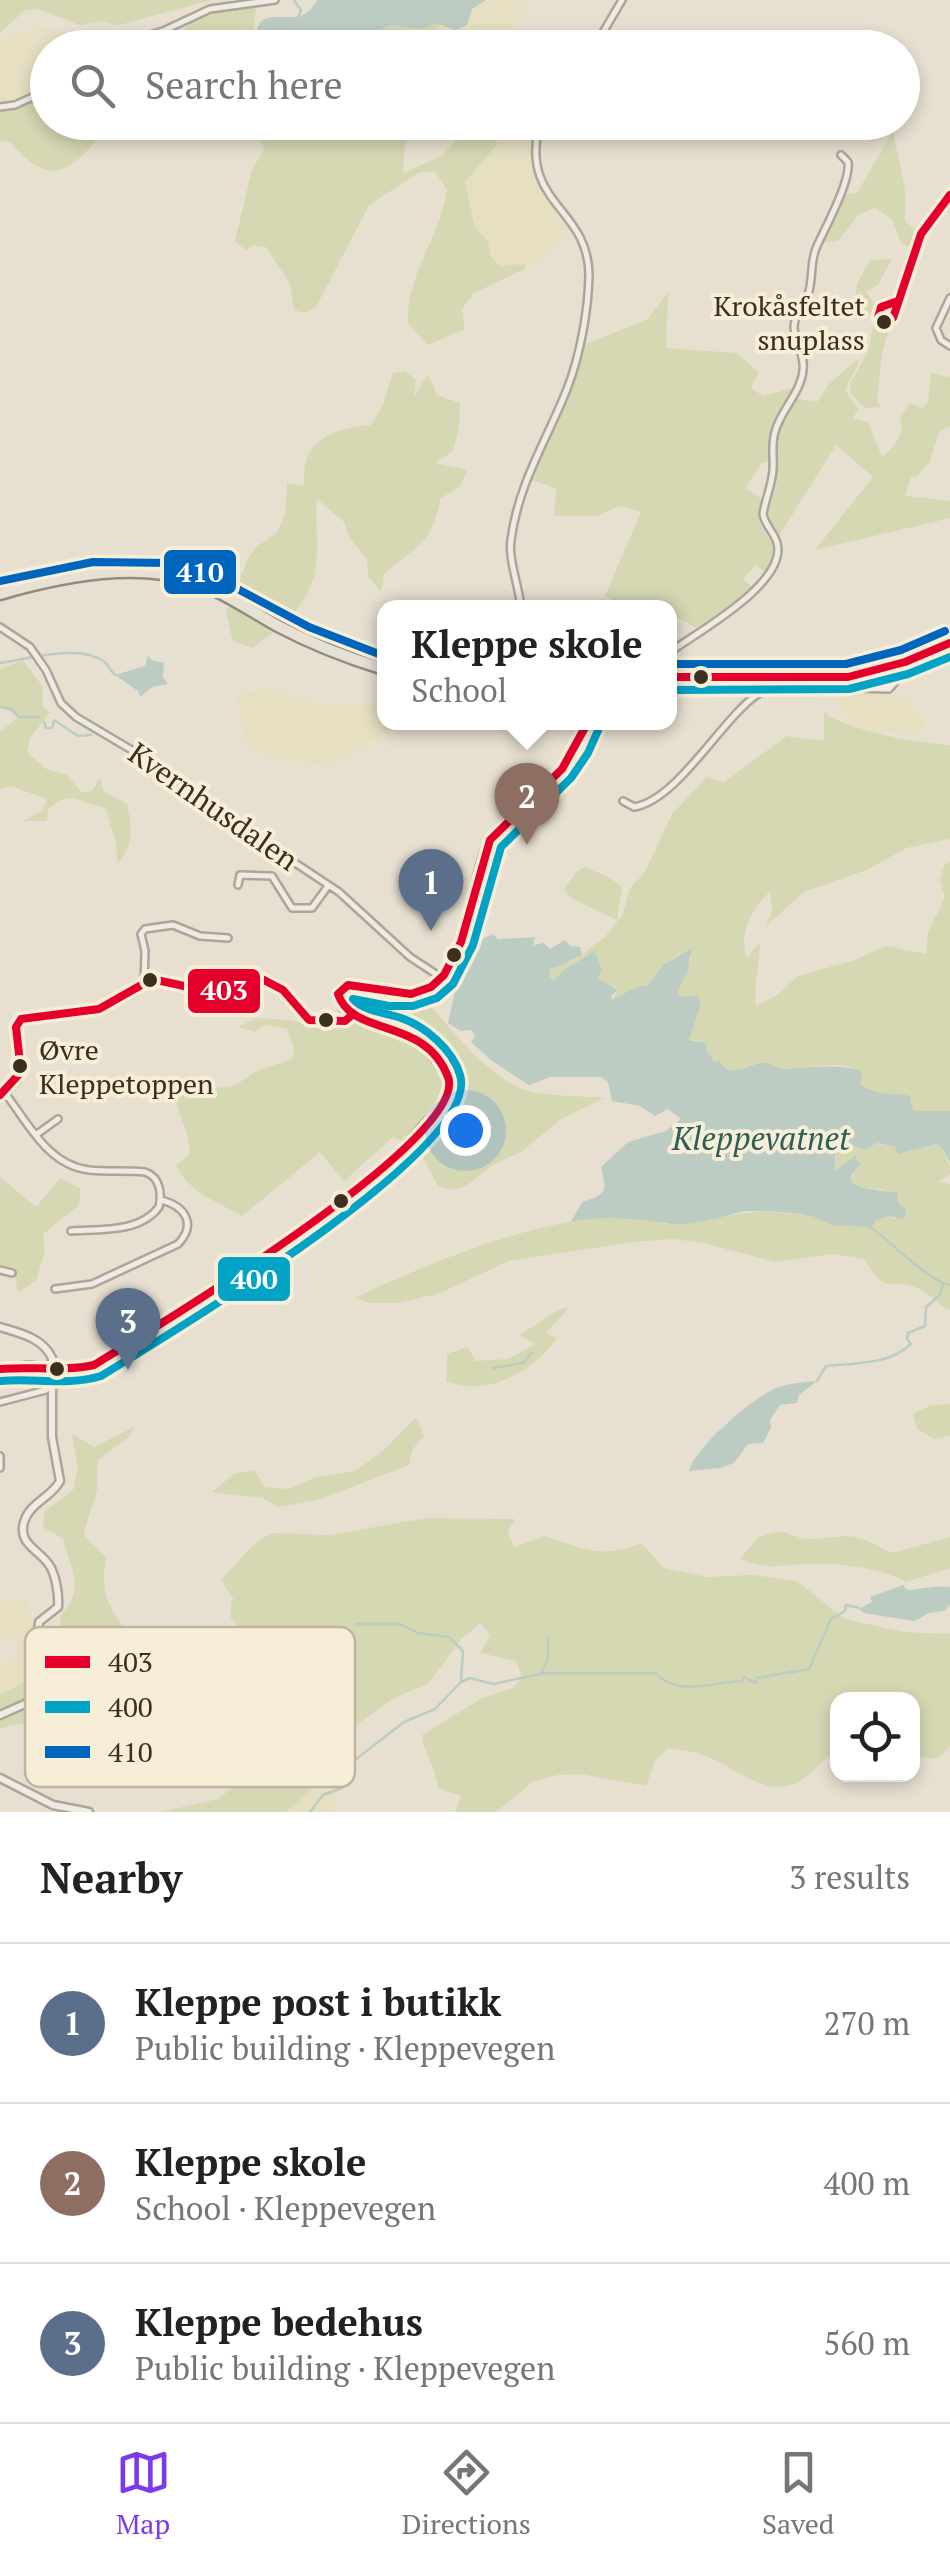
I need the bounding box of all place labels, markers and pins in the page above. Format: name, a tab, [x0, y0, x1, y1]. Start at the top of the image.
place label: Krokåsfeltet snuplass	[714, 287, 866, 358]
marker: Krokåsfeltet snuplass	[874, 312, 894, 332]
unlabelled marker	[691, 667, 711, 687]
pin: 2	[494, 762, 560, 845]
pin: 1	[398, 848, 464, 931]
unlabelled marker	[444, 945, 464, 965]
unlabelled marker	[140, 970, 160, 990]
unlabelled marker	[316, 1010, 336, 1030]
place label: Øvre Kleppetoppen	[39, 1031, 214, 1102]
marker: Øvre Kleppetoppen	[10, 1056, 30, 1076]
unlabelled marker	[331, 1191, 351, 1211]
pin: 3	[96, 1288, 160, 1370]
unlabelled marker	[47, 1359, 67, 1379]

